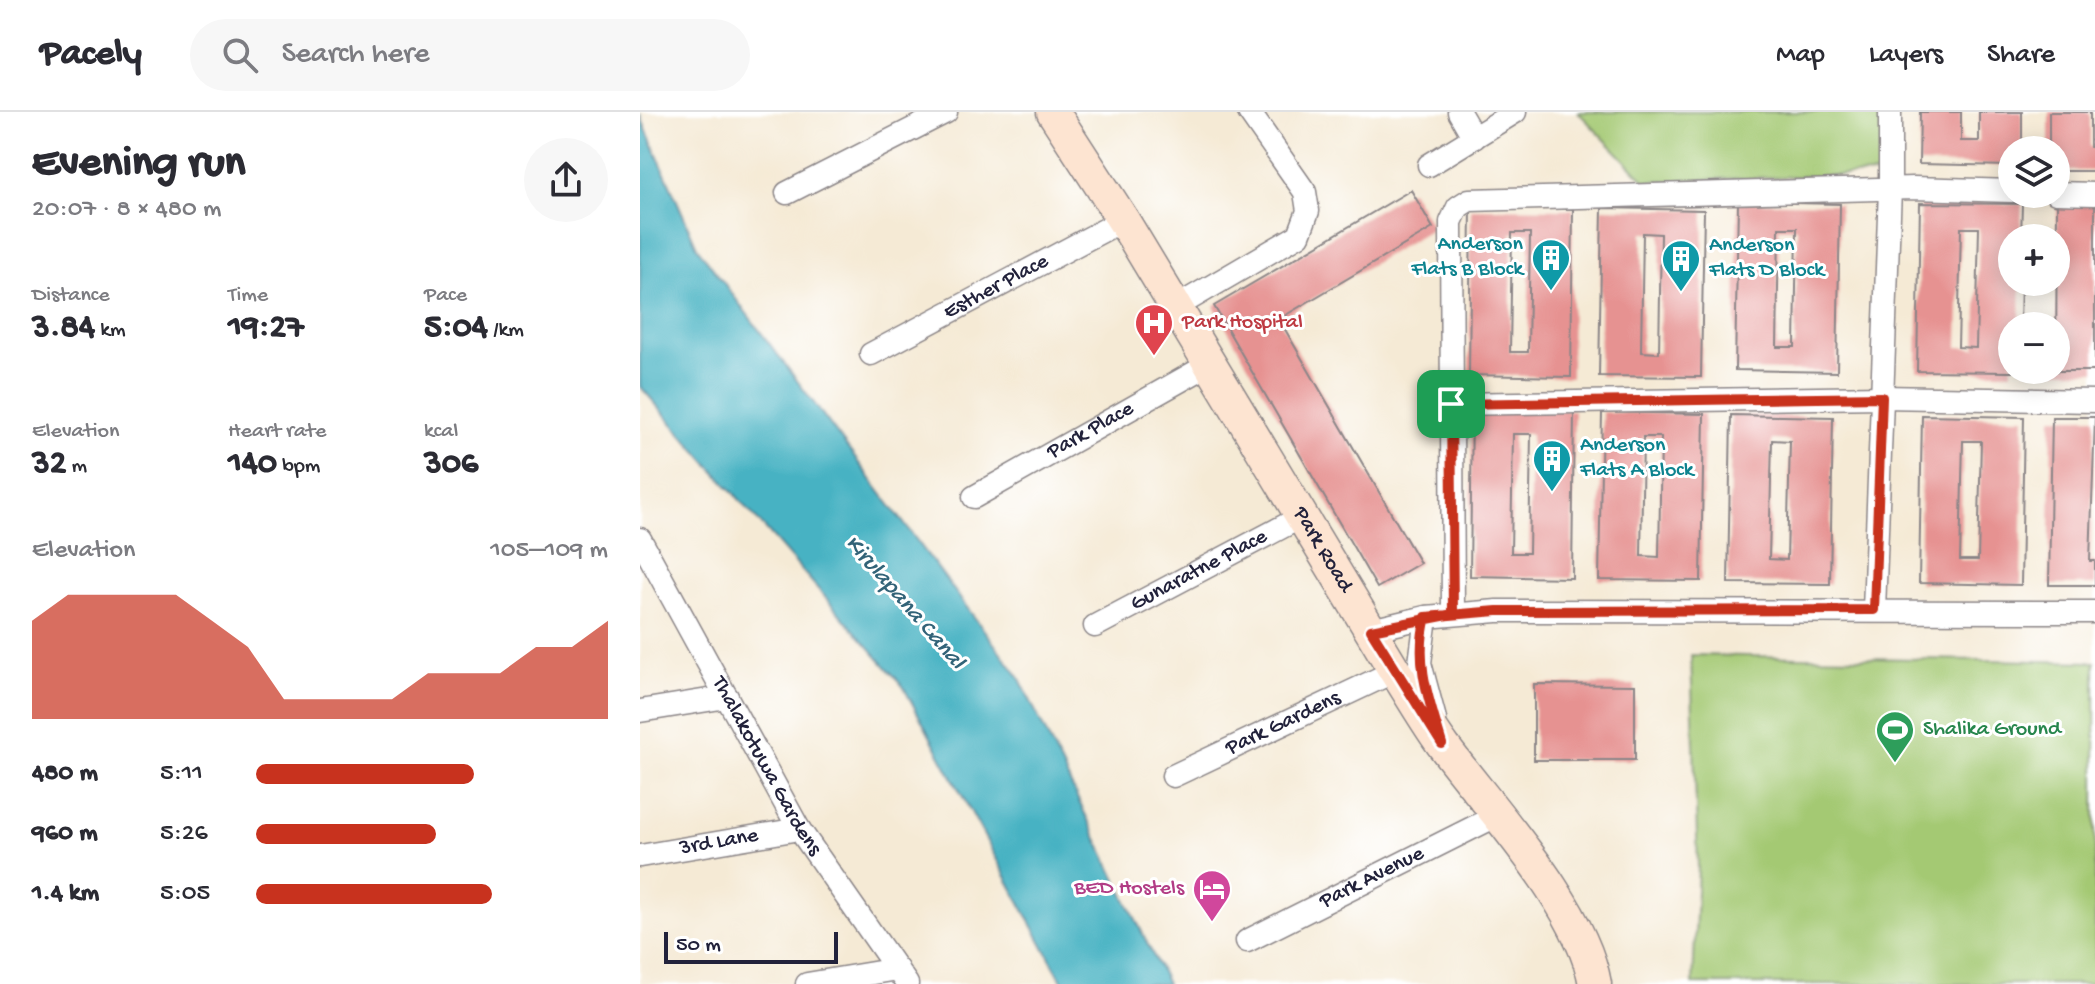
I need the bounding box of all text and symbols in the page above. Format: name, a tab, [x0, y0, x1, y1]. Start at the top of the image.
search box	[190, 19, 750, 91]
text: Pacely	[40, 33, 142, 77]
icon: search	[218, 33, 262, 77]
text: Search here	[282, 38, 429, 73]
text: Map	[1776, 39, 1825, 72]
text: Layers	[1869, 39, 1943, 72]
text: Share	[1987, 39, 2055, 72]
map controls	[1998, 136, 2070, 384]
button: layers	[1998, 136, 2070, 208]
button: share	[524, 138, 608, 222]
text: Evening run	[32, 139, 245, 191]
text: 20:07 · 8 × 480 m	[32, 195, 221, 226]
button: +	[1998, 224, 2070, 296]
place label: Anderson Flats B Block	[1410, 232, 1525, 283]
place label: Anderson Flats D Block	[1708, 233, 1826, 284]
building icon: Anderson Flats B Block	[1530, 237, 1572, 292]
building icon: Anderson Flats D Block	[1660, 238, 1702, 293]
street label: Esther Place	[939, 249, 1054, 326]
text: Distance	[32, 283, 110, 309]
text: Time	[228, 283, 268, 309]
text: Pace	[424, 283, 467, 309]
hospital icon: Park Hospital	[1133, 302, 1175, 357]
text: 3.84	[32, 309, 95, 349]
text: 19:27	[228, 309, 304, 349]
text: 5:04	[424, 309, 488, 349]
place label: Park Hospital	[1181, 310, 1303, 336]
button: −	[1998, 312, 2070, 384]
text: km	[95, 318, 126, 344]
text: /km	[488, 318, 524, 344]
pin	[1417, 370, 1485, 438]
icon: arrive	[1429, 382, 1473, 426]
street label: Park Place	[1042, 396, 1139, 466]
text: Elevation	[32, 419, 119, 445]
text: Heart rate	[228, 419, 326, 445]
text: kcal	[424, 419, 458, 445]
place label: Anderson Flats A Block	[1579, 433, 1696, 484]
building icon: Anderson Flats A Block	[1531, 438, 1573, 493]
text: 32	[32, 445, 66, 485]
text: 140	[228, 445, 277, 485]
text: 306	[424, 445, 478, 485]
text: m	[66, 454, 87, 480]
text: bpm	[277, 454, 320, 480]
street label: Park Road	[1286, 502, 1359, 599]
street label: Gunaratne Place	[1126, 524, 1273, 618]
water label: Kirulapana Canal	[838, 530, 971, 677]
text: Elevation	[32, 536, 135, 567]
text: 105–109 m	[490, 536, 608, 567]
street label: Thalakotuwa Gardens	[704, 671, 827, 862]
street label: Park Gardens	[1221, 685, 1346, 763]
sports icon: Shalika Ground	[1874, 709, 1916, 764]
place label: Shalika Ground	[1923, 717, 2063, 743]
text: 480 m	[32, 759, 98, 790]
text: 5:11	[160, 759, 203, 790]
text: 960 m	[32, 819, 98, 850]
text: 5:26	[160, 819, 208, 850]
street label: 3rd Lane	[677, 823, 761, 862]
street label: Park Avenue	[1315, 841, 1429, 916]
hotel icon: BED Hostels	[1191, 868, 1233, 923]
place label: BED Hostels	[1073, 876, 1185, 902]
text: 1.4 km	[32, 879, 99, 910]
text: 5:05	[160, 879, 210, 910]
scale bar	[664, 928, 838, 964]
text: 50 m	[676, 933, 721, 959]

